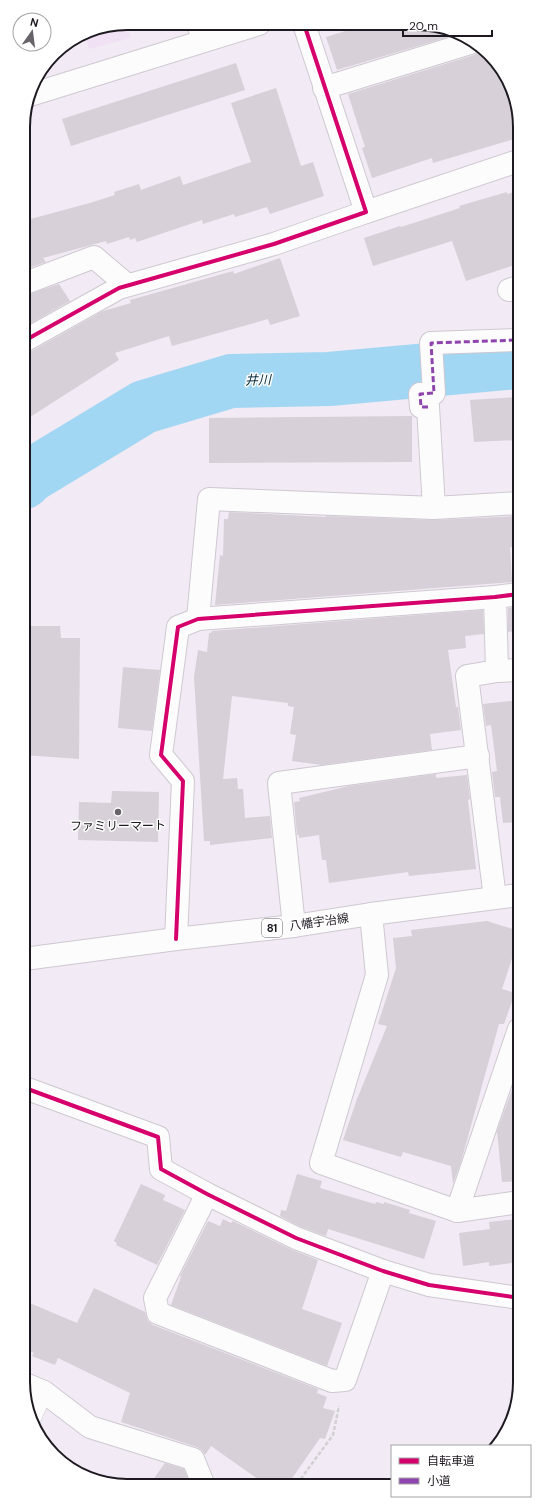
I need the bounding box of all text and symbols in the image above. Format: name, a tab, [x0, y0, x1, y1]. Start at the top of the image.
north arrow	[12, 12, 52, 52]
scale bar	[403, 12, 492, 38]
text: N	[29, 15, 40, 30]
text: 20 m	[409, 18, 438, 34]
water label: 井川	[245, 371, 273, 389]
marker: ファミリーマート	[113, 807, 123, 817]
place label: ファミリーマート	[70, 818, 166, 834]
street label: 八幡宇治線	[288, 910, 350, 934]
road number: 81	[262, 919, 282, 937]
legend	[391, 1445, 531, 1497]
text: 自転車道	[427, 1453, 475, 1469]
text: 小道	[427, 1473, 451, 1489]

